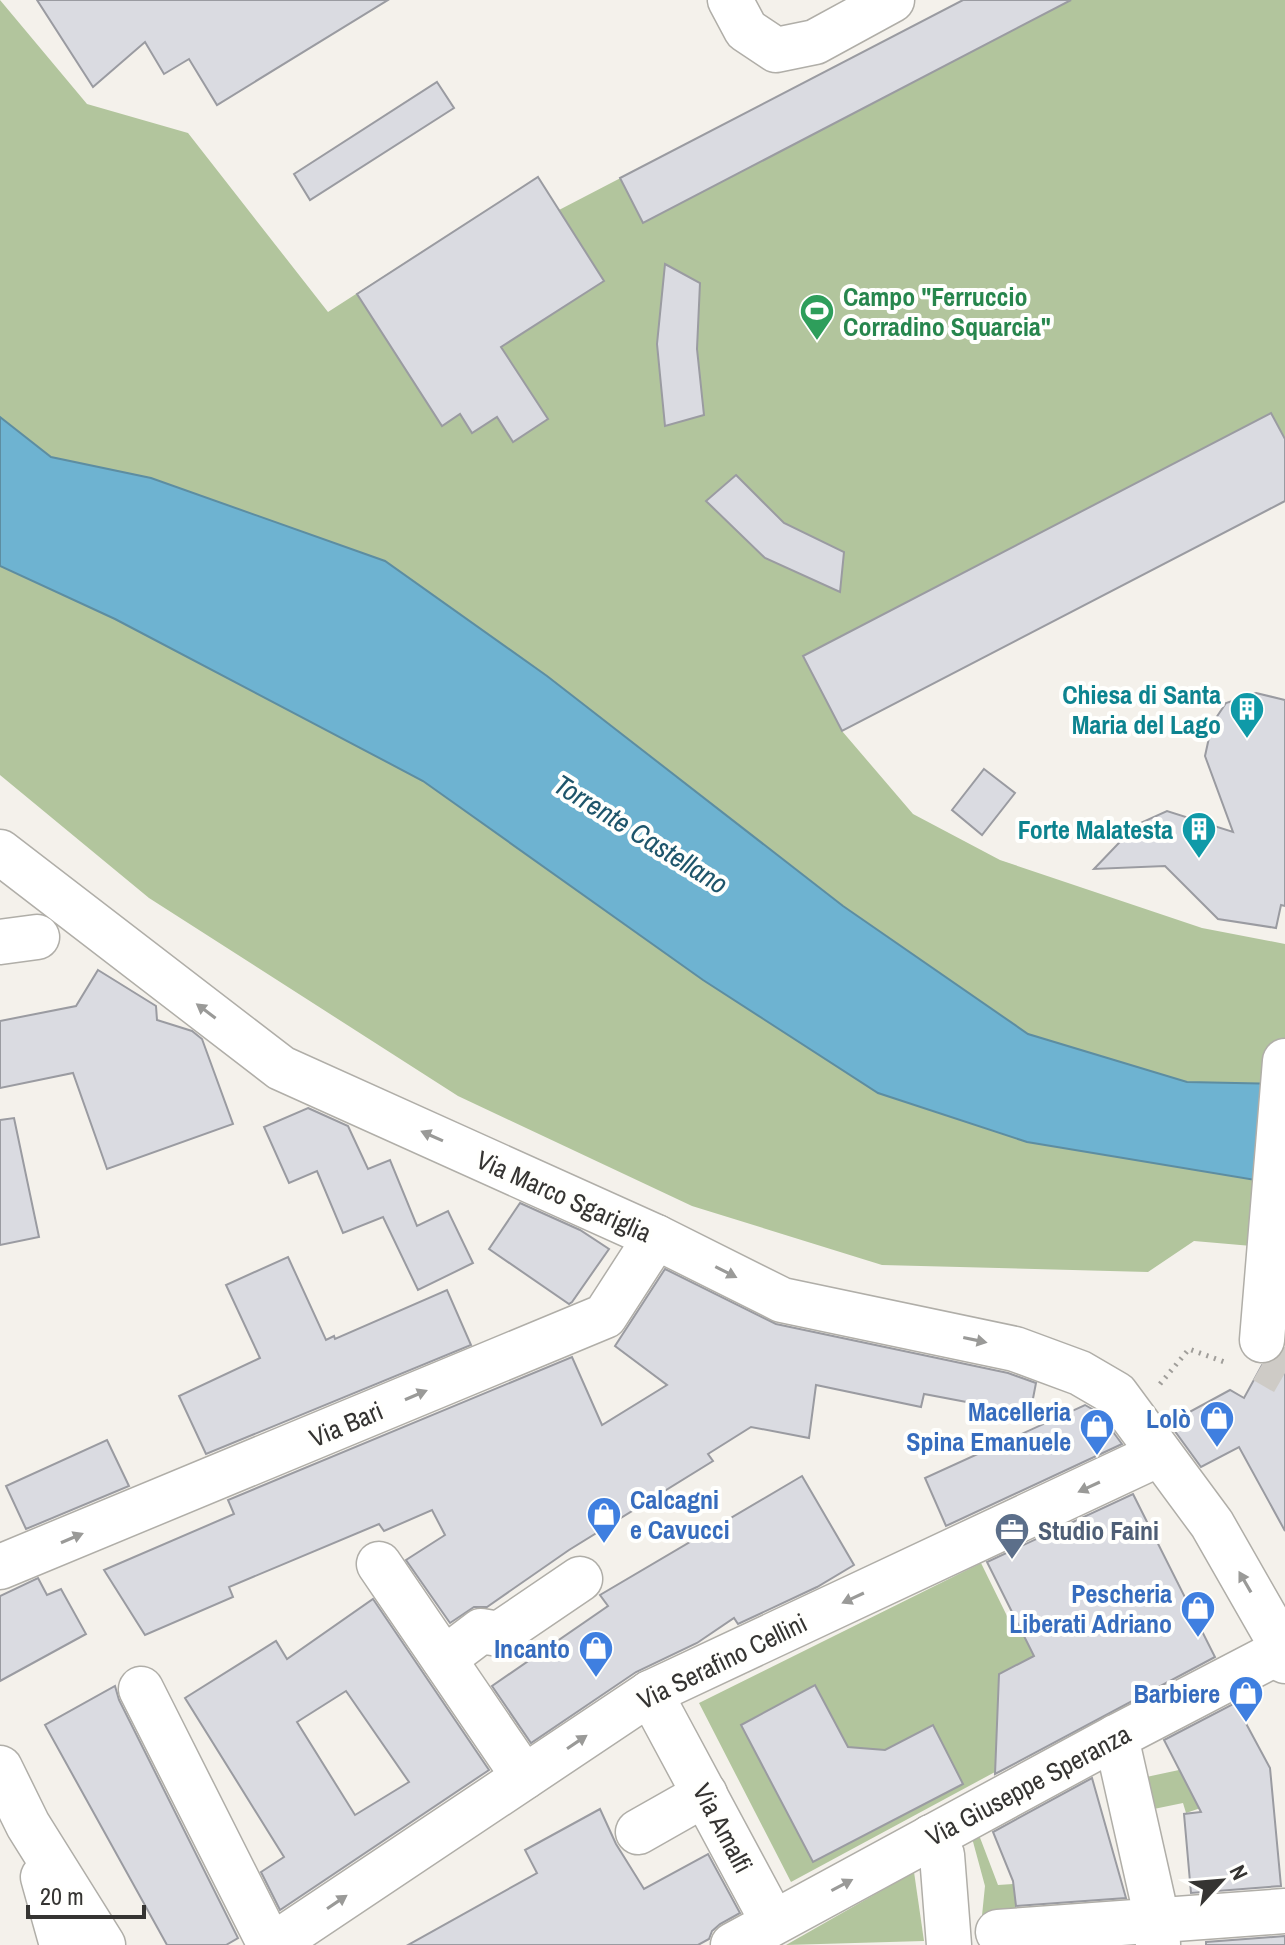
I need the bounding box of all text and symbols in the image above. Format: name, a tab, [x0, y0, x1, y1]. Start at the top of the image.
place label: Campo "Ferruccio Corradino Squarcia"	[843, 279, 1051, 344]
sports icon: Campo "Ferruccio Corradino Squarcia"	[798, 292, 836, 342]
place label: Chiesa di Santa Maria del Lago	[1062, 677, 1221, 742]
building icon: Chiesa di Santa Maria del Lago	[1228, 690, 1266, 740]
water label: Torrente Castellano	[547, 765, 735, 903]
building icon: Forte Malatesta	[1180, 810, 1218, 860]
place label: Forte Malatesta	[1018, 812, 1173, 847]
one-way arrow	[196, 1003, 216, 1019]
one-way arrow	[420, 1129, 444, 1143]
street label: Via Marco Sgariglia	[471, 1142, 657, 1250]
one-way arrow	[714, 1265, 737, 1279]
one-way arrow	[963, 1334, 988, 1347]
one-way arrow	[404, 1388, 427, 1401]
street label: Via Bari	[304, 1393, 388, 1455]
place label: Macelleria Spina Emanuele	[906, 1394, 1071, 1459]
shop icon: Lolò	[1198, 1399, 1236, 1449]
place label: Lolò	[1146, 1401, 1191, 1436]
shop icon: Macelleria Spina Emanuele	[1078, 1407, 1116, 1457]
one-way arrow	[1077, 1481, 1100, 1494]
place label: Calcagni e Cavucci	[630, 1482, 730, 1547]
shop icon: Calcagni e Cavucci	[585, 1495, 623, 1545]
office icon: Studio Faini	[993, 1511, 1031, 1561]
place label: Studio Faini	[1038, 1513, 1159, 1548]
one-way arrow	[60, 1531, 84, 1544]
one-way arrow	[1238, 1571, 1252, 1593]
place label: Pescheria Liberati Adriano	[1009, 1576, 1172, 1641]
shop icon: Pescheria Liberati Adriano	[1179, 1589, 1217, 1639]
one-way arrow	[841, 1591, 865, 1605]
street label: Via Serafino Cellini	[631, 1605, 813, 1717]
shop icon: Incanto	[577, 1629, 615, 1679]
place label: Incanto	[494, 1631, 570, 1666]
shop icon: Barbiere	[1227, 1674, 1265, 1724]
place label: Barbiere	[1133, 1676, 1220, 1711]
street label: Via Giuseppe Speranza	[919, 1716, 1137, 1854]
one-way arrow	[566, 1735, 588, 1749]
street label: Via Amalfi	[685, 1777, 761, 1879]
north arrow	[1181, 1841, 1261, 1921]
text: N	[1223, 1860, 1255, 1885]
scale bar	[28, 1869, 144, 1919]
one-way arrow	[830, 1878, 853, 1892]
text: 20 m	[40, 1880, 84, 1912]
one-way arrow	[327, 1894, 348, 1909]

